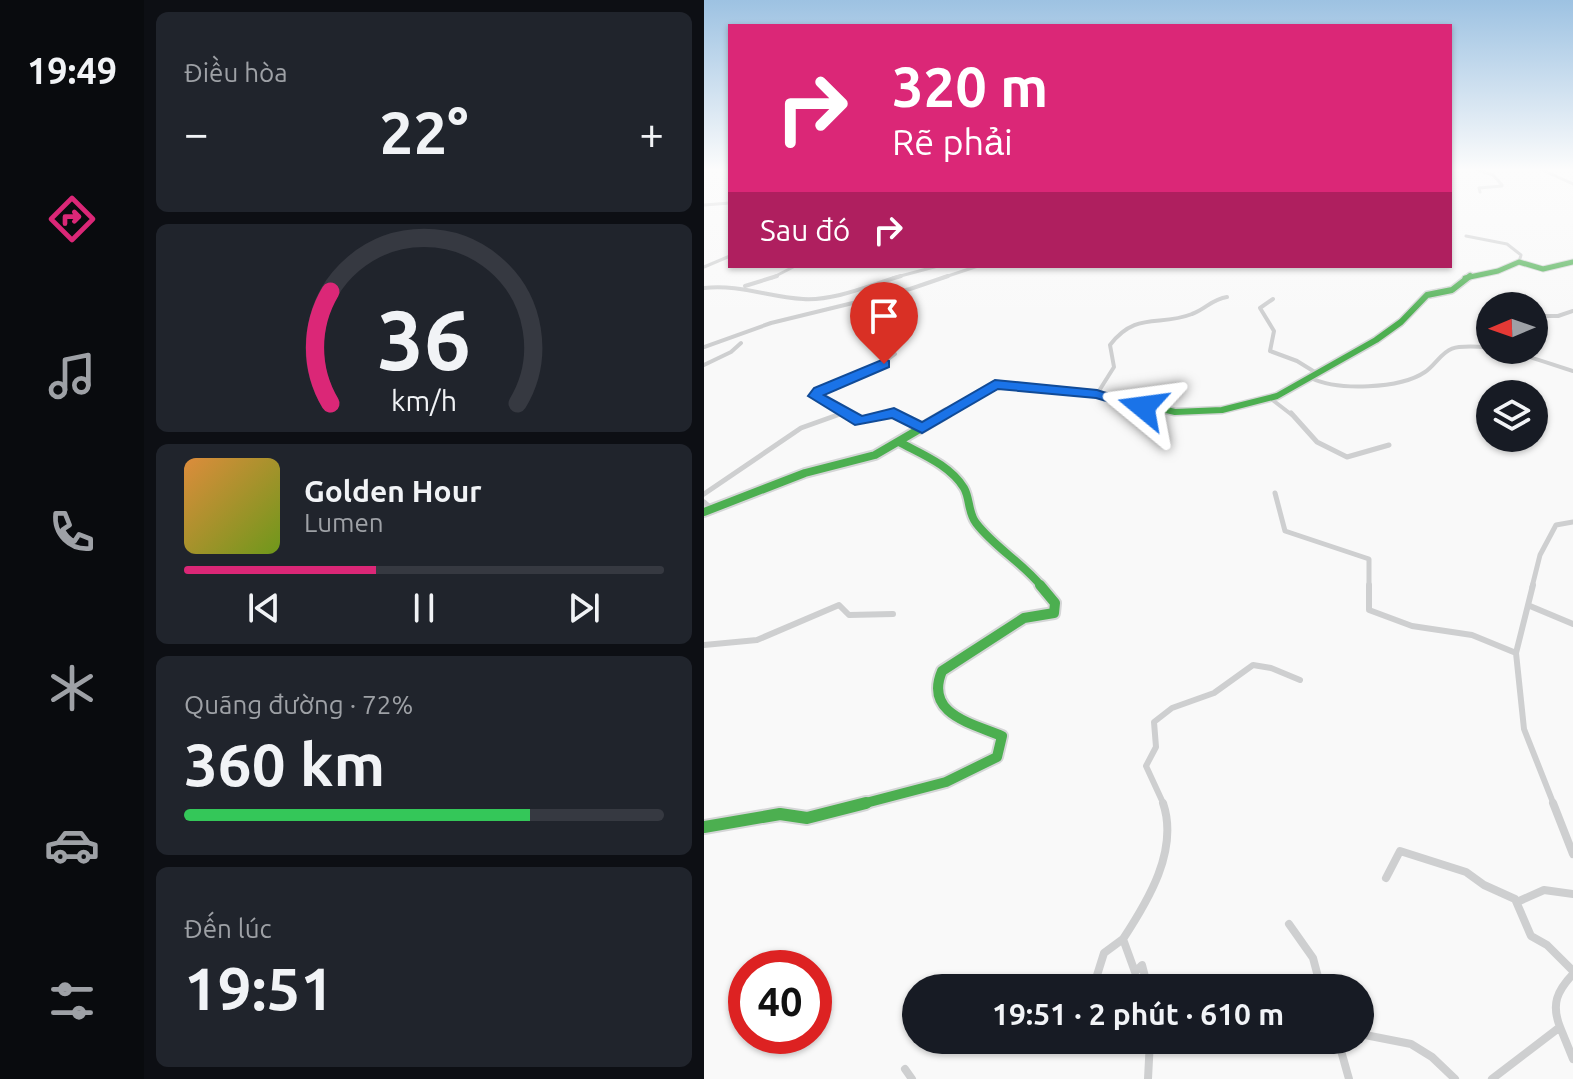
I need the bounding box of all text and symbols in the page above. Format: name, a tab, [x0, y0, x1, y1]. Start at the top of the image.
text: 19:49	[27, 50, 117, 91]
text: 320 m	[892, 55, 1048, 118]
icon: right	[760, 56, 864, 160]
text: Điều hòa	[184, 58, 288, 87]
text: 22°	[380, 98, 468, 165]
text: −	[184, 108, 209, 157]
text: +	[639, 108, 664, 157]
text: Rẽ phải	[892, 121, 1013, 162]
icon: directions	[44, 191, 100, 247]
icon: right	[866, 208, 910, 252]
text: Sau đó	[760, 213, 850, 247]
pin	[850, 282, 918, 364]
text: 36	[377, 291, 471, 385]
north arrow	[1476, 292, 1548, 364]
map controls	[1476, 292, 1548, 452]
icon: arrive	[862, 294, 906, 338]
icon: music	[44, 348, 100, 404]
position arrow	[1101, 365, 1185, 449]
button: layers	[1476, 380, 1548, 452]
text: km/h	[391, 384, 457, 416]
text: Golden Hour	[304, 474, 482, 508]
icon: phone	[44, 504, 100, 560]
text: Lumen	[304, 508, 384, 537]
icon: previous	[242, 586, 286, 630]
icon: pause	[402, 586, 446, 630]
icon: next	[562, 586, 606, 630]
icon: climate	[44, 660, 100, 716]
text: Quãng đường · 72%	[184, 690, 413, 719]
text: 360 km	[184, 730, 385, 797]
icon: car	[44, 817, 100, 873]
text: Đến lúc	[184, 914, 272, 943]
speed limit sign: 40	[728, 950, 832, 1054]
text: 19:51	[184, 954, 334, 1021]
icon: filters	[44, 973, 100, 1029]
text: 19:51 · 2 phút · 610 m	[992, 997, 1284, 1031]

